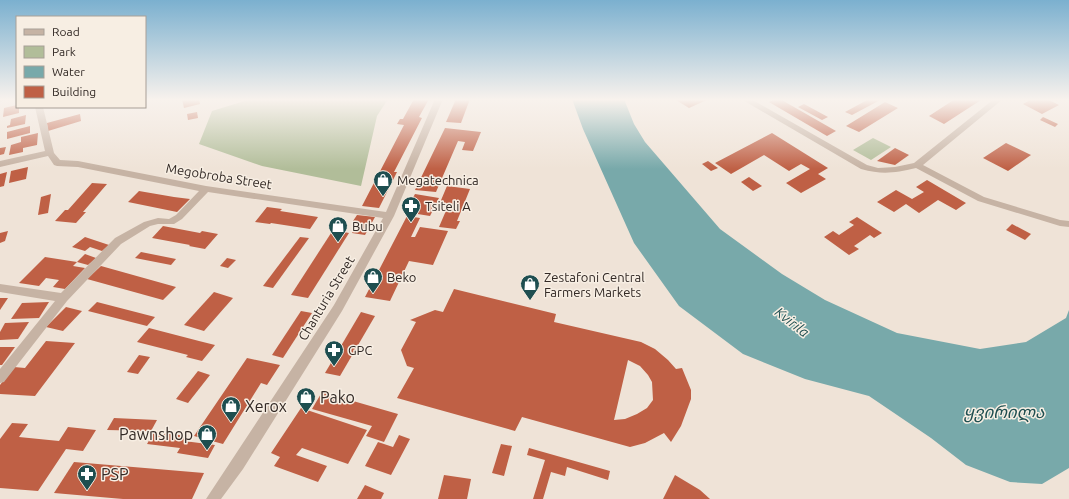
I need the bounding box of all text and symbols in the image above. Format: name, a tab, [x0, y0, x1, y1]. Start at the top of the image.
legend	[16, 16, 146, 108]
text: Road	[52, 25, 80, 38]
text: Park	[52, 45, 76, 58]
text: Water	[52, 65, 85, 78]
text: Building	[52, 85, 96, 98]
street label: Megobroba Street	[165, 161, 273, 191]
shop icon: Megatechnica	[372, 169, 394, 197]
place label: Megatechnica	[397, 173, 479, 187]
pharmacy icon: Tsiteli A	[400, 195, 422, 223]
place label: Tsiteli A	[425, 199, 471, 213]
shop icon: Bubu	[327, 215, 349, 243]
place label: Bubu	[352, 219, 383, 233]
street label: Chanturia Street	[295, 253, 357, 343]
shop icon: Beko	[362, 266, 384, 294]
place label: Beko	[387, 270, 416, 284]
place label: Zestafoni Central Farmers Markets	[544, 270, 645, 299]
shop icon: Zestafoni Central Farmers Markets	[519, 273, 541, 301]
water label: Kvirila	[772, 304, 812, 340]
pharmacy icon: GPC	[323, 339, 345, 367]
place label: GPC	[348, 343, 372, 357]
shop icon: Pako	[295, 386, 317, 414]
place label: Pako	[320, 388, 355, 406]
shop icon: Xerox	[220, 395, 242, 423]
place label: Xerox	[245, 397, 287, 415]
water label: ყვირილა	[964, 402, 1045, 423]
shop icon: Pawnshop	[196, 423, 218, 451]
place label: Pawnshop	[119, 425, 193, 443]
pharmacy icon: PSP	[76, 463, 98, 491]
place label: PSP	[101, 465, 129, 483]

